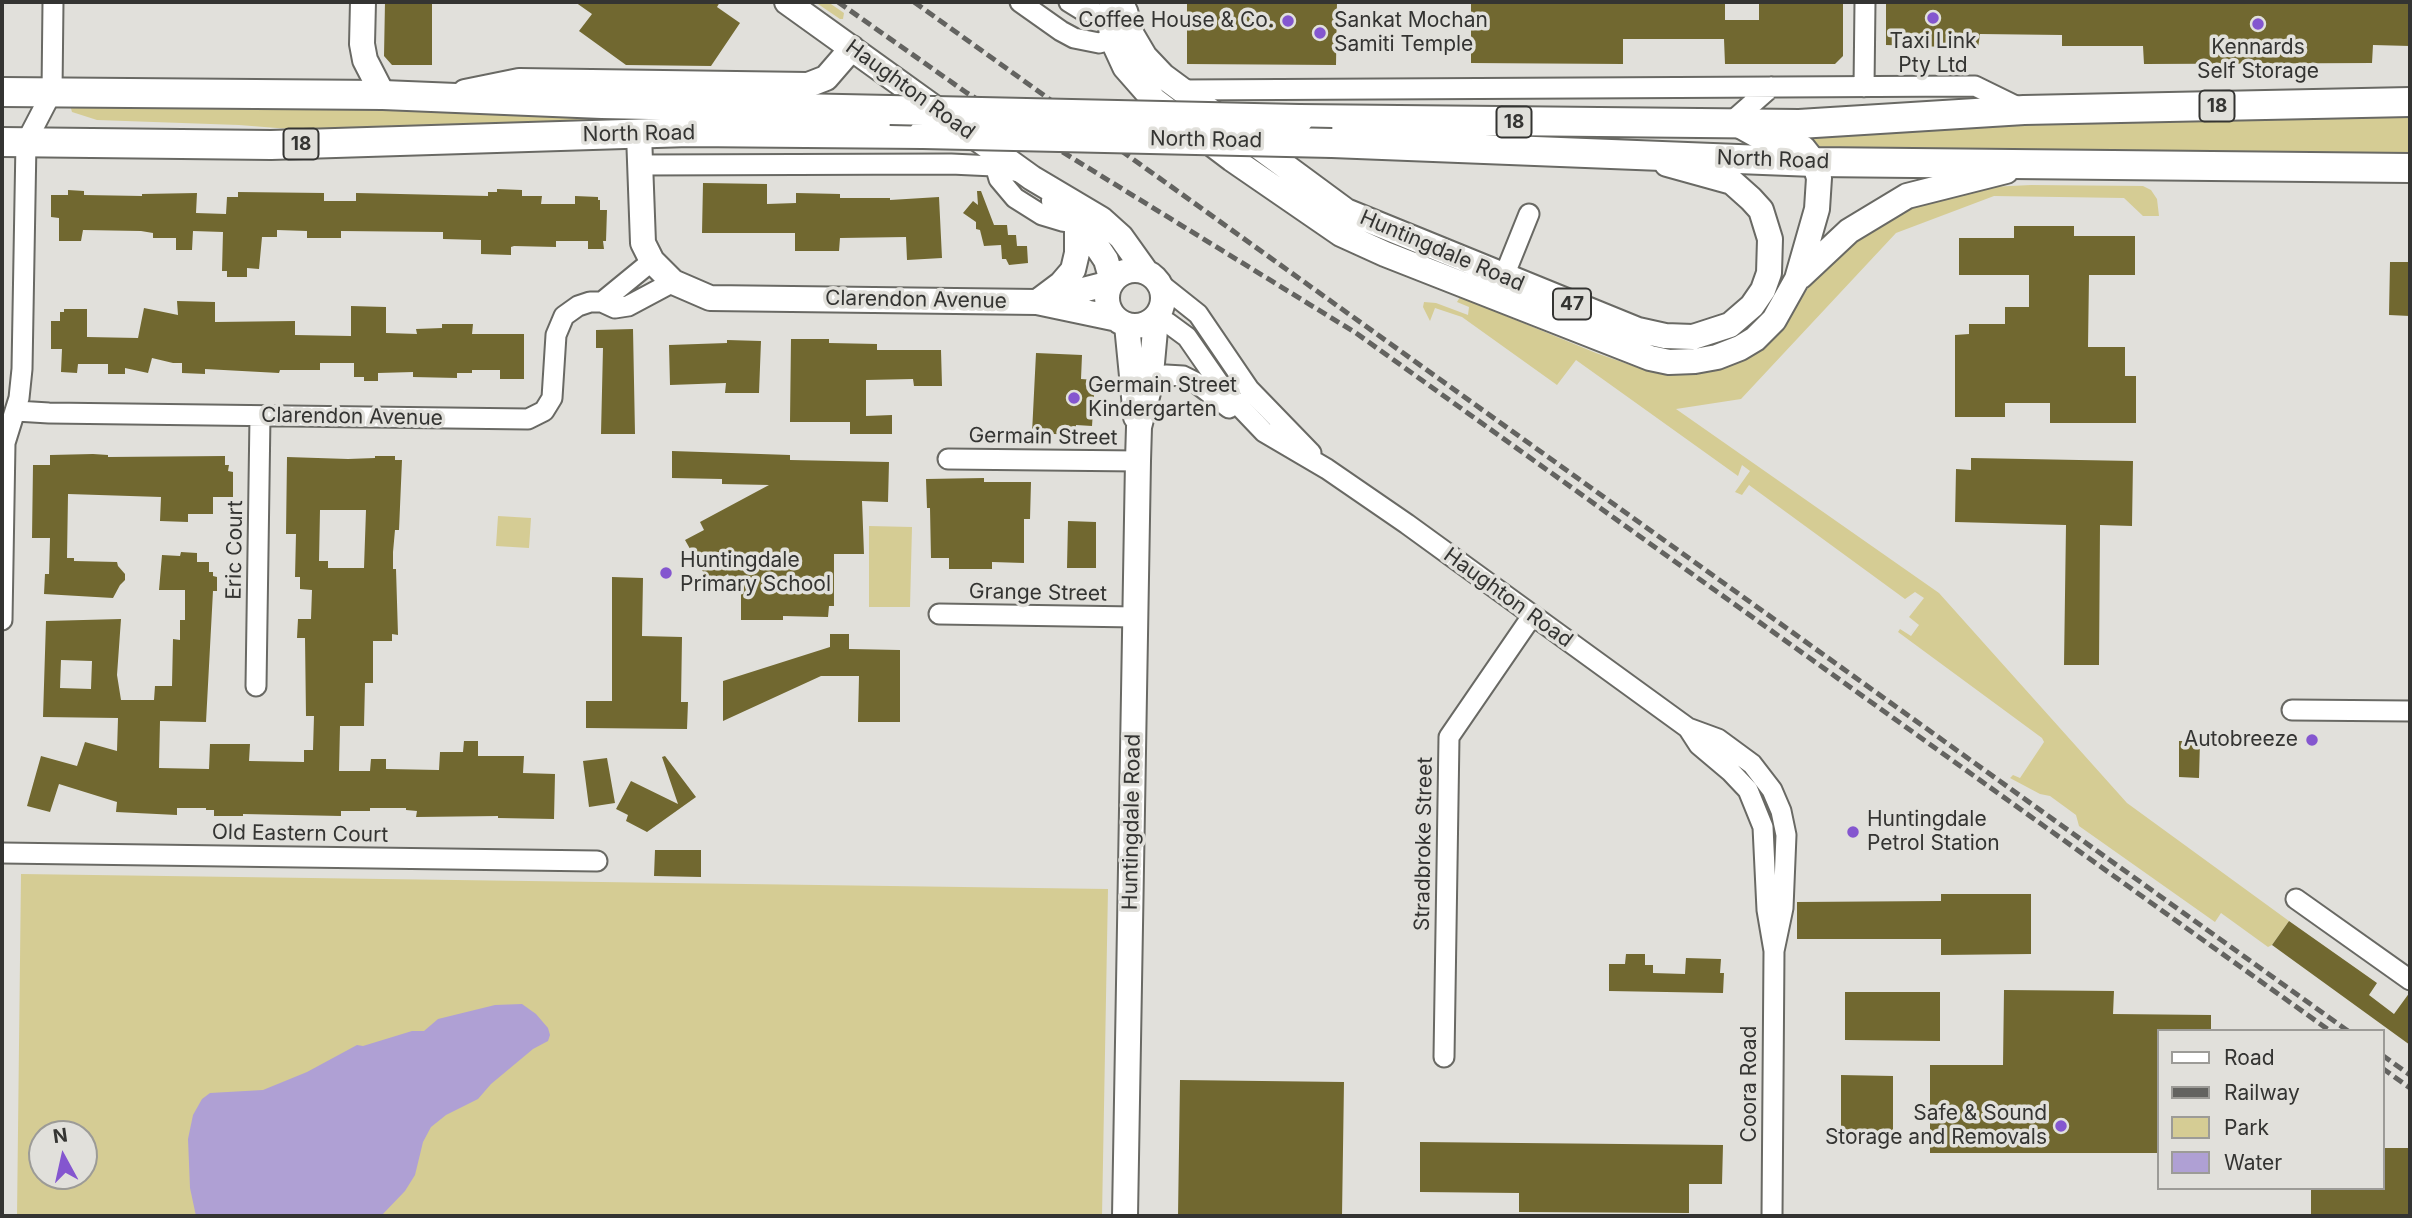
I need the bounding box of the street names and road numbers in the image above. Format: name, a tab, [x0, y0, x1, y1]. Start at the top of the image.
street label: Haughton Road	[841, 35, 979, 145]
road number: 18	[2200, 90, 2234, 122]
road number: 18	[1496, 106, 1532, 138]
street label: North Road	[583, 120, 695, 148]
street label: North Road	[1150, 126, 1262, 154]
road number: 18	[284, 128, 318, 160]
street label: North Road	[1716, 145, 1830, 175]
street label: Huntingdale Road	[1356, 205, 1528, 297]
street label: Clarendon Avenue	[825, 286, 1007, 314]
road number: 47	[1553, 288, 1591, 320]
street label: Clarendon Avenue	[261, 403, 443, 431]
street label: Germain Street	[968, 423, 1118, 451]
street label: Eric Court	[222, 500, 248, 600]
street label: Haughton Road	[1439, 543, 1577, 653]
street label: Grange Street	[969, 579, 1107, 607]
street label: Huntingdale Road	[1118, 734, 1146, 910]
street label: Stradbroke Street	[1410, 757, 1438, 931]
street label: Old Eastern Court	[212, 820, 388, 848]
street label: Coora Road	[1737, 1026, 1763, 1142]

